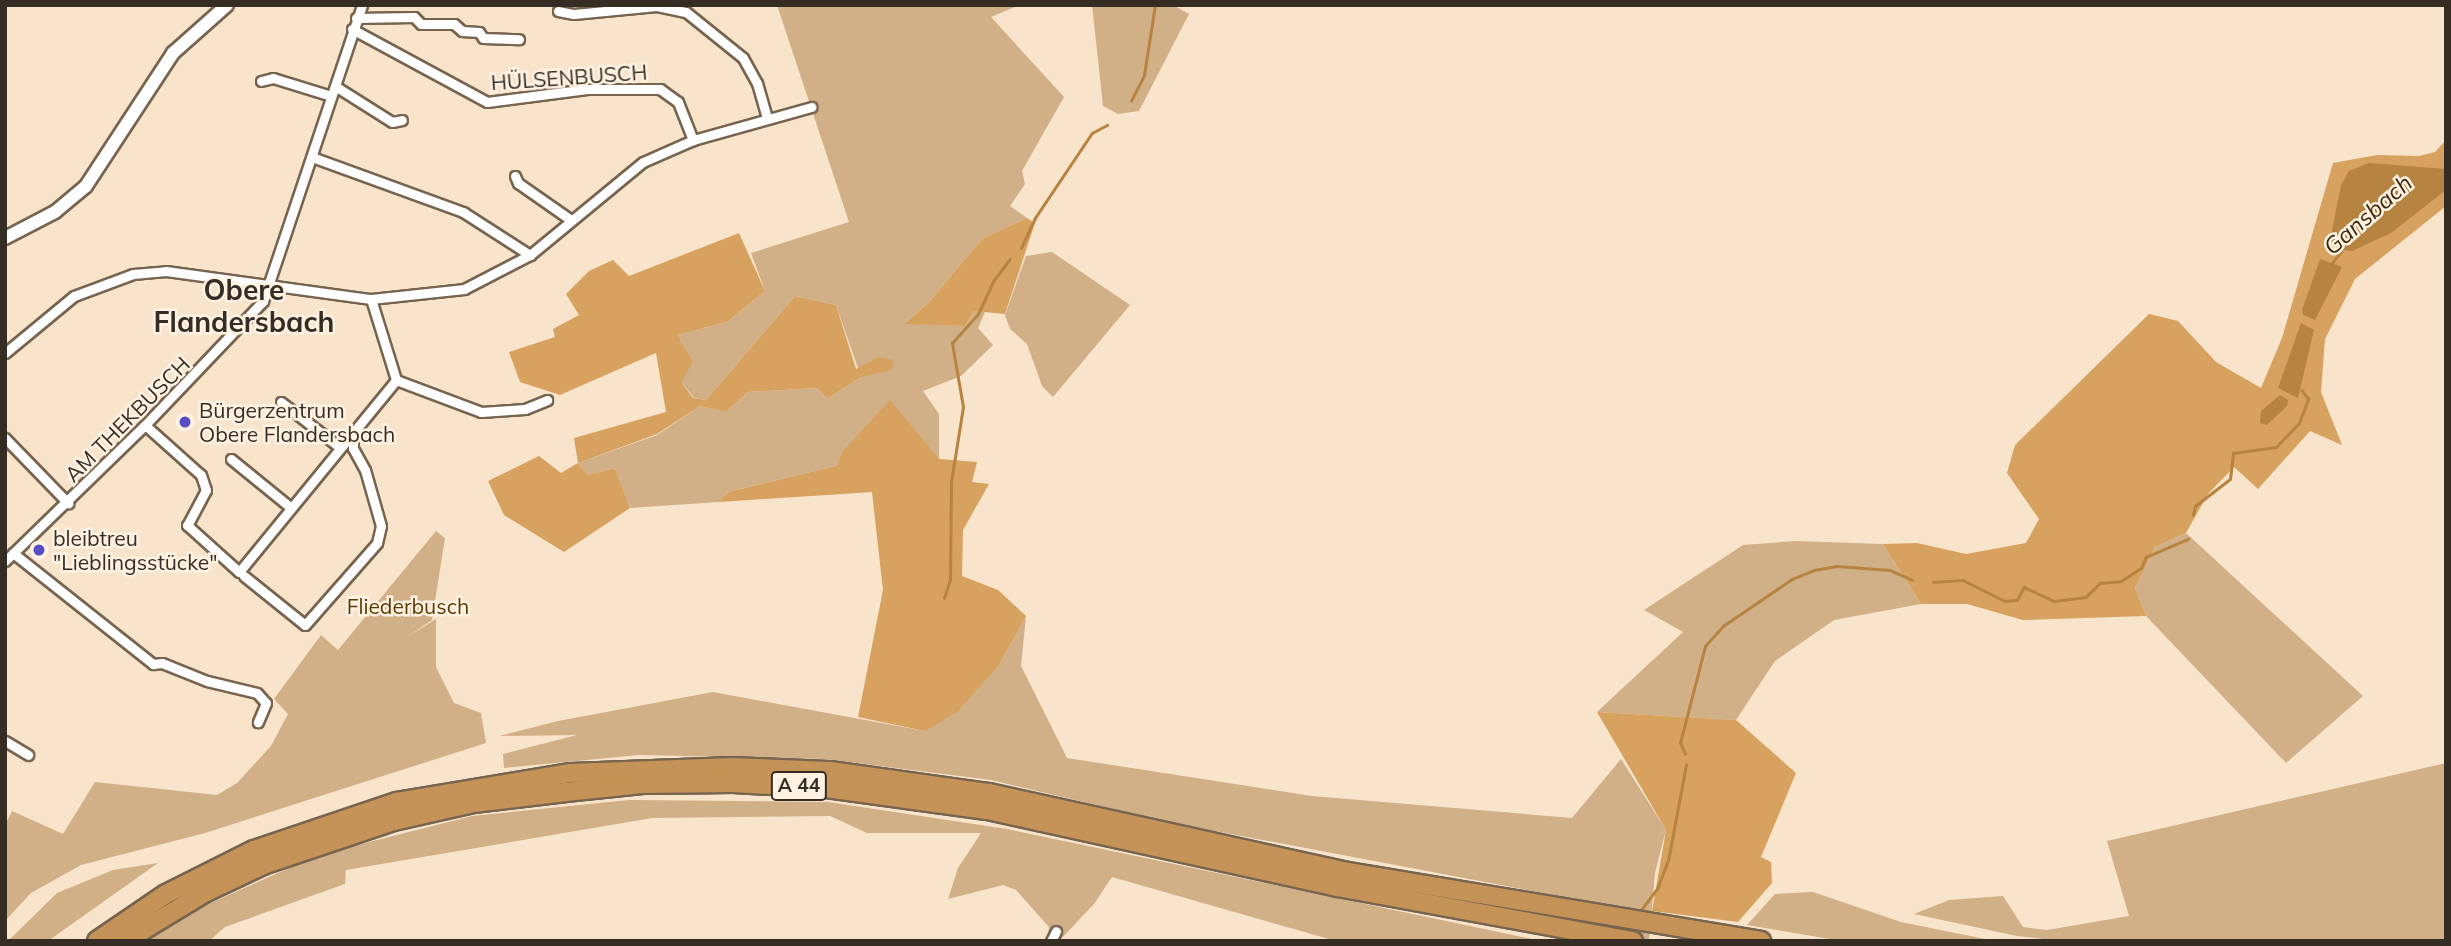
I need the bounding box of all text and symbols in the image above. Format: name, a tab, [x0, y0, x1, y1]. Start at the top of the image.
street label: HÜLSENBUSCH	[490, 59, 648, 95]
water label: Gansbach	[2318, 169, 2418, 261]
district label: Obere Flandersbach	[154, 273, 334, 339]
street label: AM THEKBUSCH	[59, 351, 195, 487]
place label: Bürgerzentrum Obere Flandersbach	[199, 397, 395, 447]
marker: Bürgerzentrum Obere Flandersbach	[177, 414, 193, 430]
place label: bleibtreu "Lieblingsstücke"	[53, 525, 217, 575]
marker: bleibtreu "Lieblingsstücke"	[31, 542, 47, 558]
park label: Fliederbusch	[347, 593, 469, 619]
road number: A 44	[769, 771, 829, 802]

